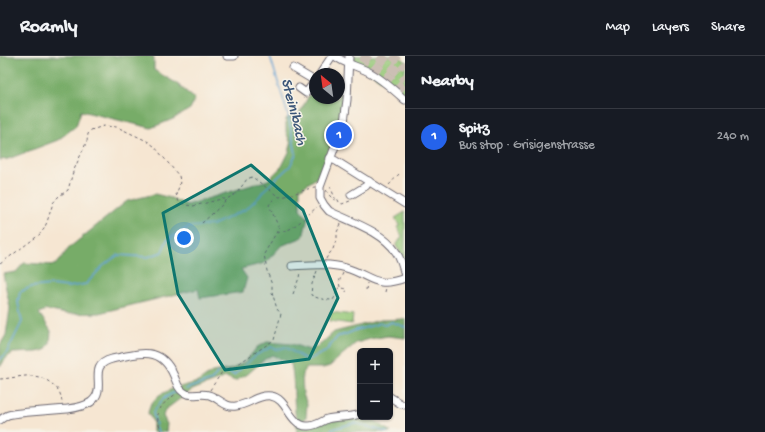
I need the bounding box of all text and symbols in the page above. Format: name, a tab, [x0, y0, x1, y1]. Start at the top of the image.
text: Roamly	[20, 16, 77, 39]
text: Map	[606, 19, 630, 36]
text: Layers	[652, 19, 689, 36]
text: Share	[711, 19, 745, 36]
north arrow	[309, 68, 345, 104]
text: Nearby	[421, 72, 474, 92]
water label: Steinibach	[275, 77, 310, 148]
pin: 1	[326, 120, 352, 150]
text: Spitz	[459, 120, 489, 138]
text: 1	[431, 129, 437, 144]
text: 240 m	[717, 129, 749, 144]
text: Bus stop · Grisigenstrasse	[459, 138, 595, 153]
your location	[174, 228, 194, 248]
map controls	[357, 348, 393, 420]
button: +	[357, 348, 393, 384]
button: −	[357, 384, 393, 420]

